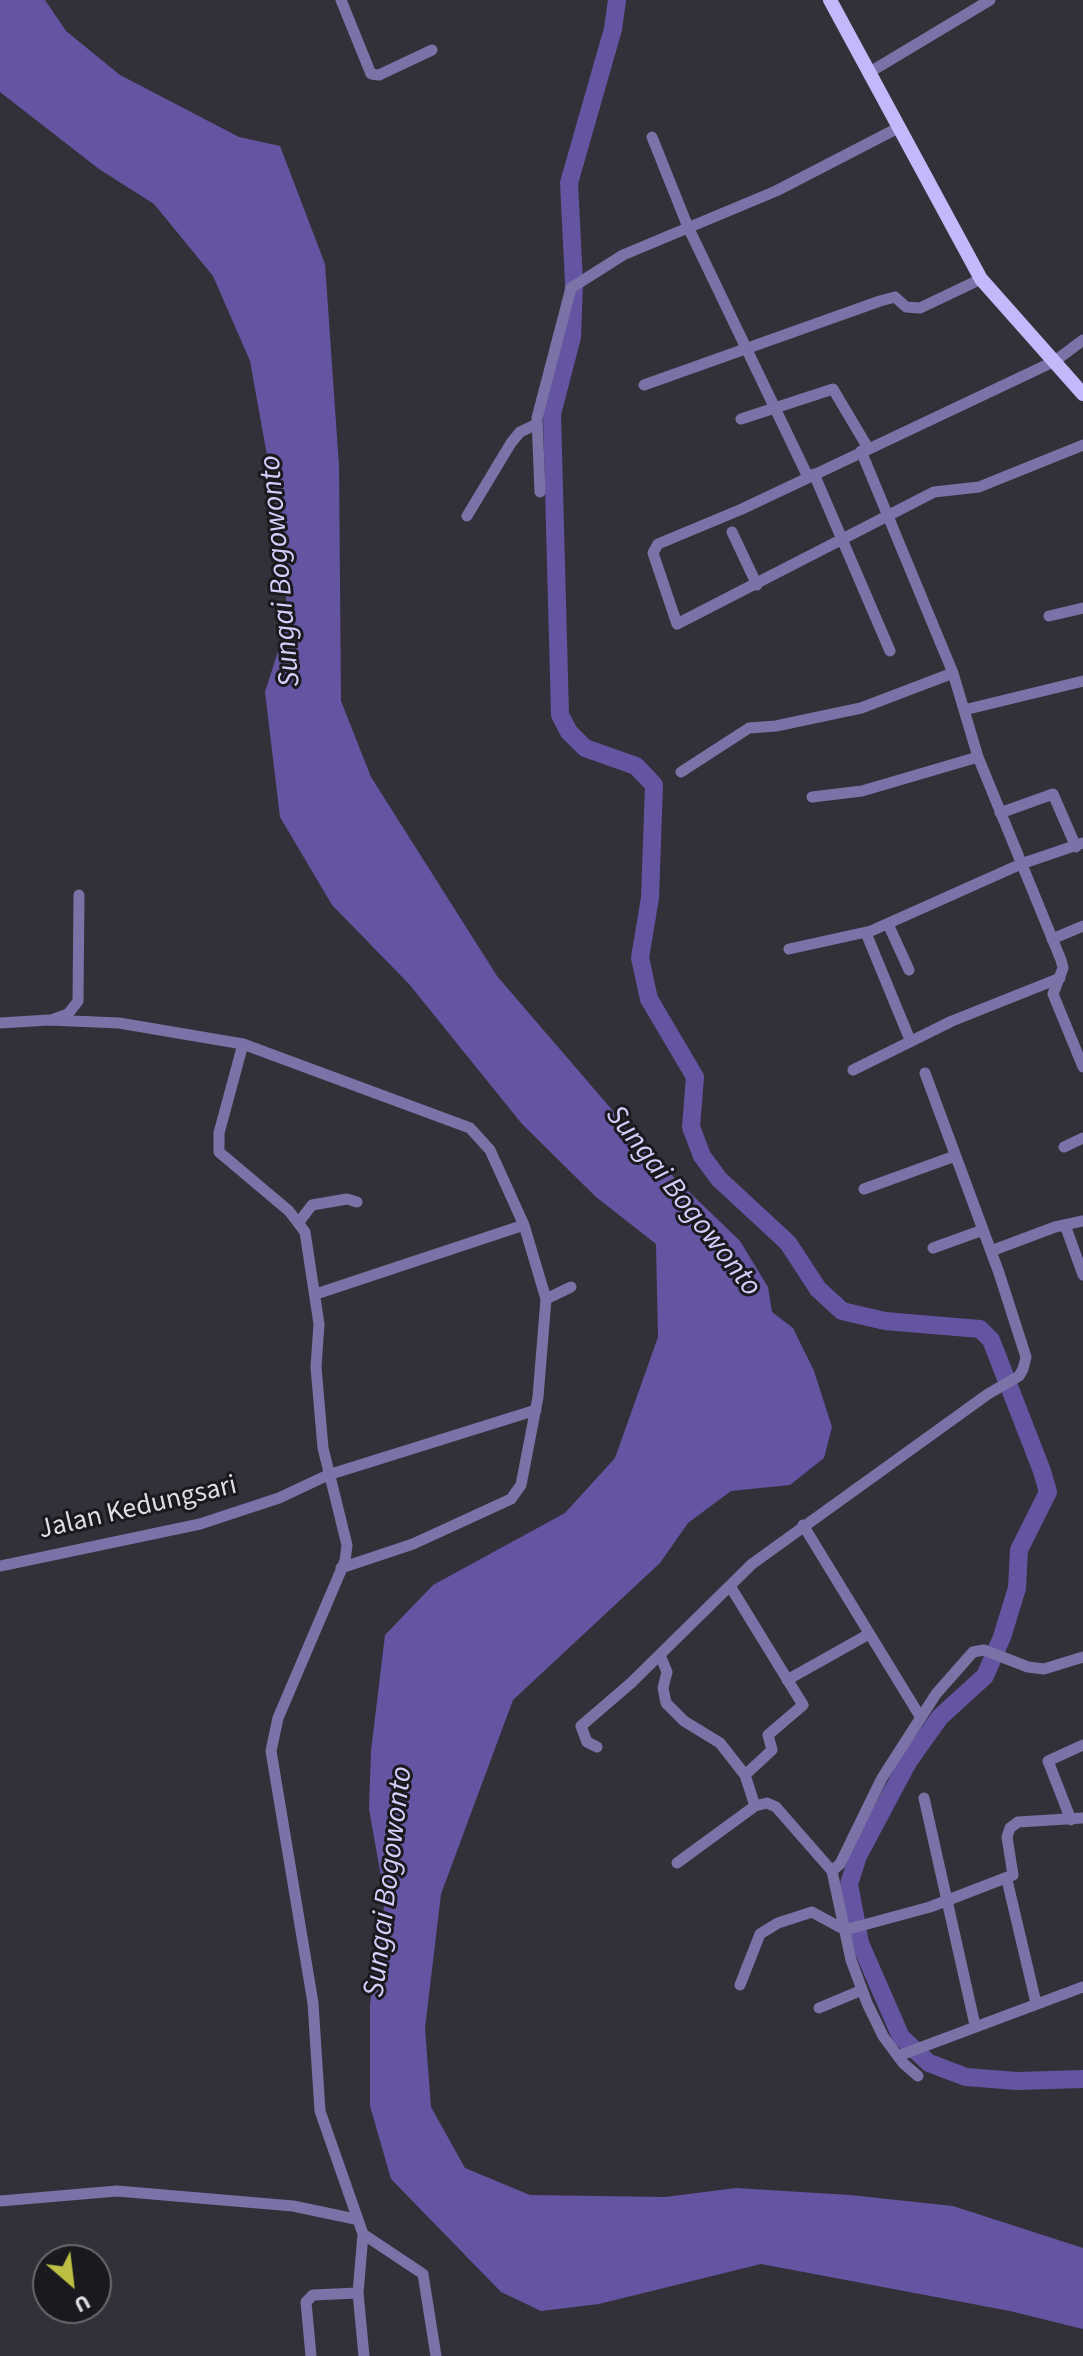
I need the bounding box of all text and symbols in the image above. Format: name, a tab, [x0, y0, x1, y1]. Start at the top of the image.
water label: Sungai Bogowonto	[254, 454, 310, 688]
water label: Sungai Bogowonto	[596, 1099, 768, 1305]
street label: Jalan Kedungsari	[36, 1470, 240, 1548]
water label: Sungai Bogowonto	[358, 1765, 422, 1999]
north arrow	[32, 2244, 112, 2324]
text: U	[68, 2286, 96, 2321]

